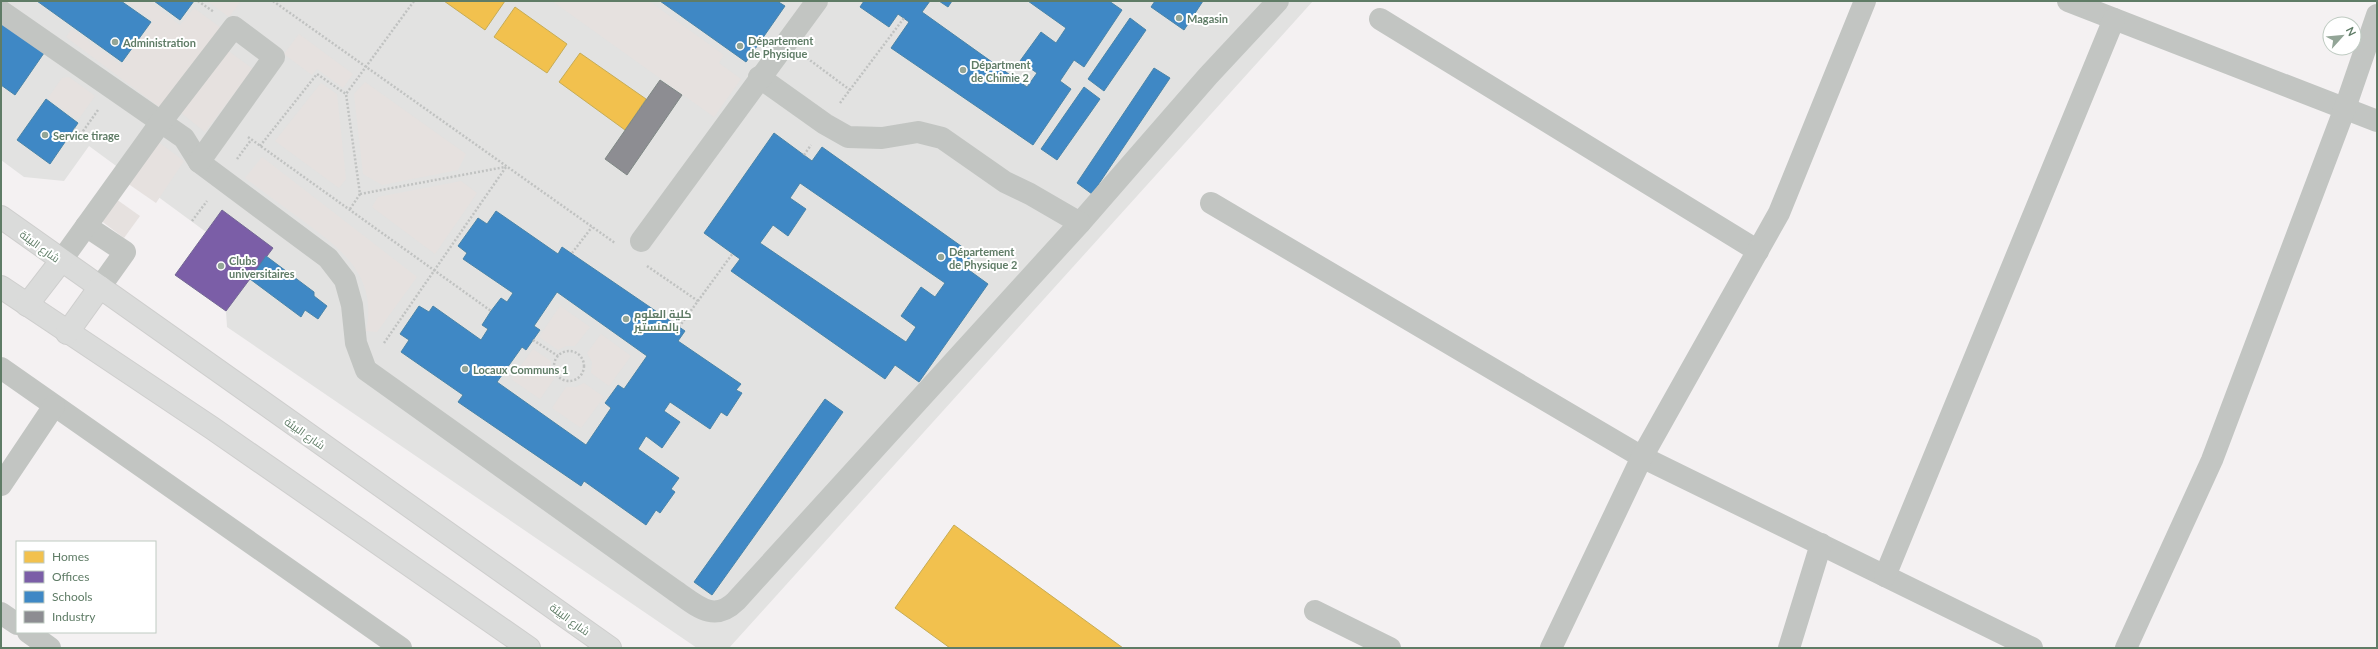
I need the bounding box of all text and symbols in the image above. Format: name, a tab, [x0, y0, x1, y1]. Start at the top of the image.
place label: Magasin	[1187, 12, 1228, 25]
marker: Magasin	[1174, 13, 1184, 23]
north arrow	[2322, 16, 2362, 56]
text: N	[2344, 25, 2359, 38]
place label: Département de Physique	[748, 34, 814, 60]
place label: Administration	[122, 36, 196, 49]
marker: Administration	[110, 37, 120, 47]
marker: Département de Physique	[735, 41, 745, 51]
place label: Départment de Chimie 2	[971, 58, 1031, 84]
marker: Départment de Chimie 2	[958, 65, 968, 75]
place label: Service tirage	[53, 129, 120, 142]
marker: Service tirage	[40, 130, 50, 140]
street label: شارع البيئة	[16, 227, 62, 266]
place label: Département de Physique 2	[949, 245, 1017, 271]
marker: Département de Physique 2	[936, 252, 946, 262]
place label: Clubs universitaires	[229, 254, 295, 280]
marker: Clubs universitaires	[216, 261, 226, 271]
place label: كلية العلوم بالمنستير	[633, 307, 692, 334]
marker: كلية العلوم بالمنستير	[621, 314, 631, 324]
place label: Locaux Communs 1	[473, 363, 568, 376]
marker: Locaux Communs 1	[460, 364, 470, 374]
street label: شارع البيئة	[281, 414, 328, 453]
legend	[16, 541, 156, 633]
text: Homes	[52, 549, 89, 564]
text: Offices	[52, 569, 89, 584]
text: Schools	[52, 589, 93, 604]
street label: شارع البيئة	[546, 600, 592, 639]
text: Industry	[52, 609, 96, 624]

